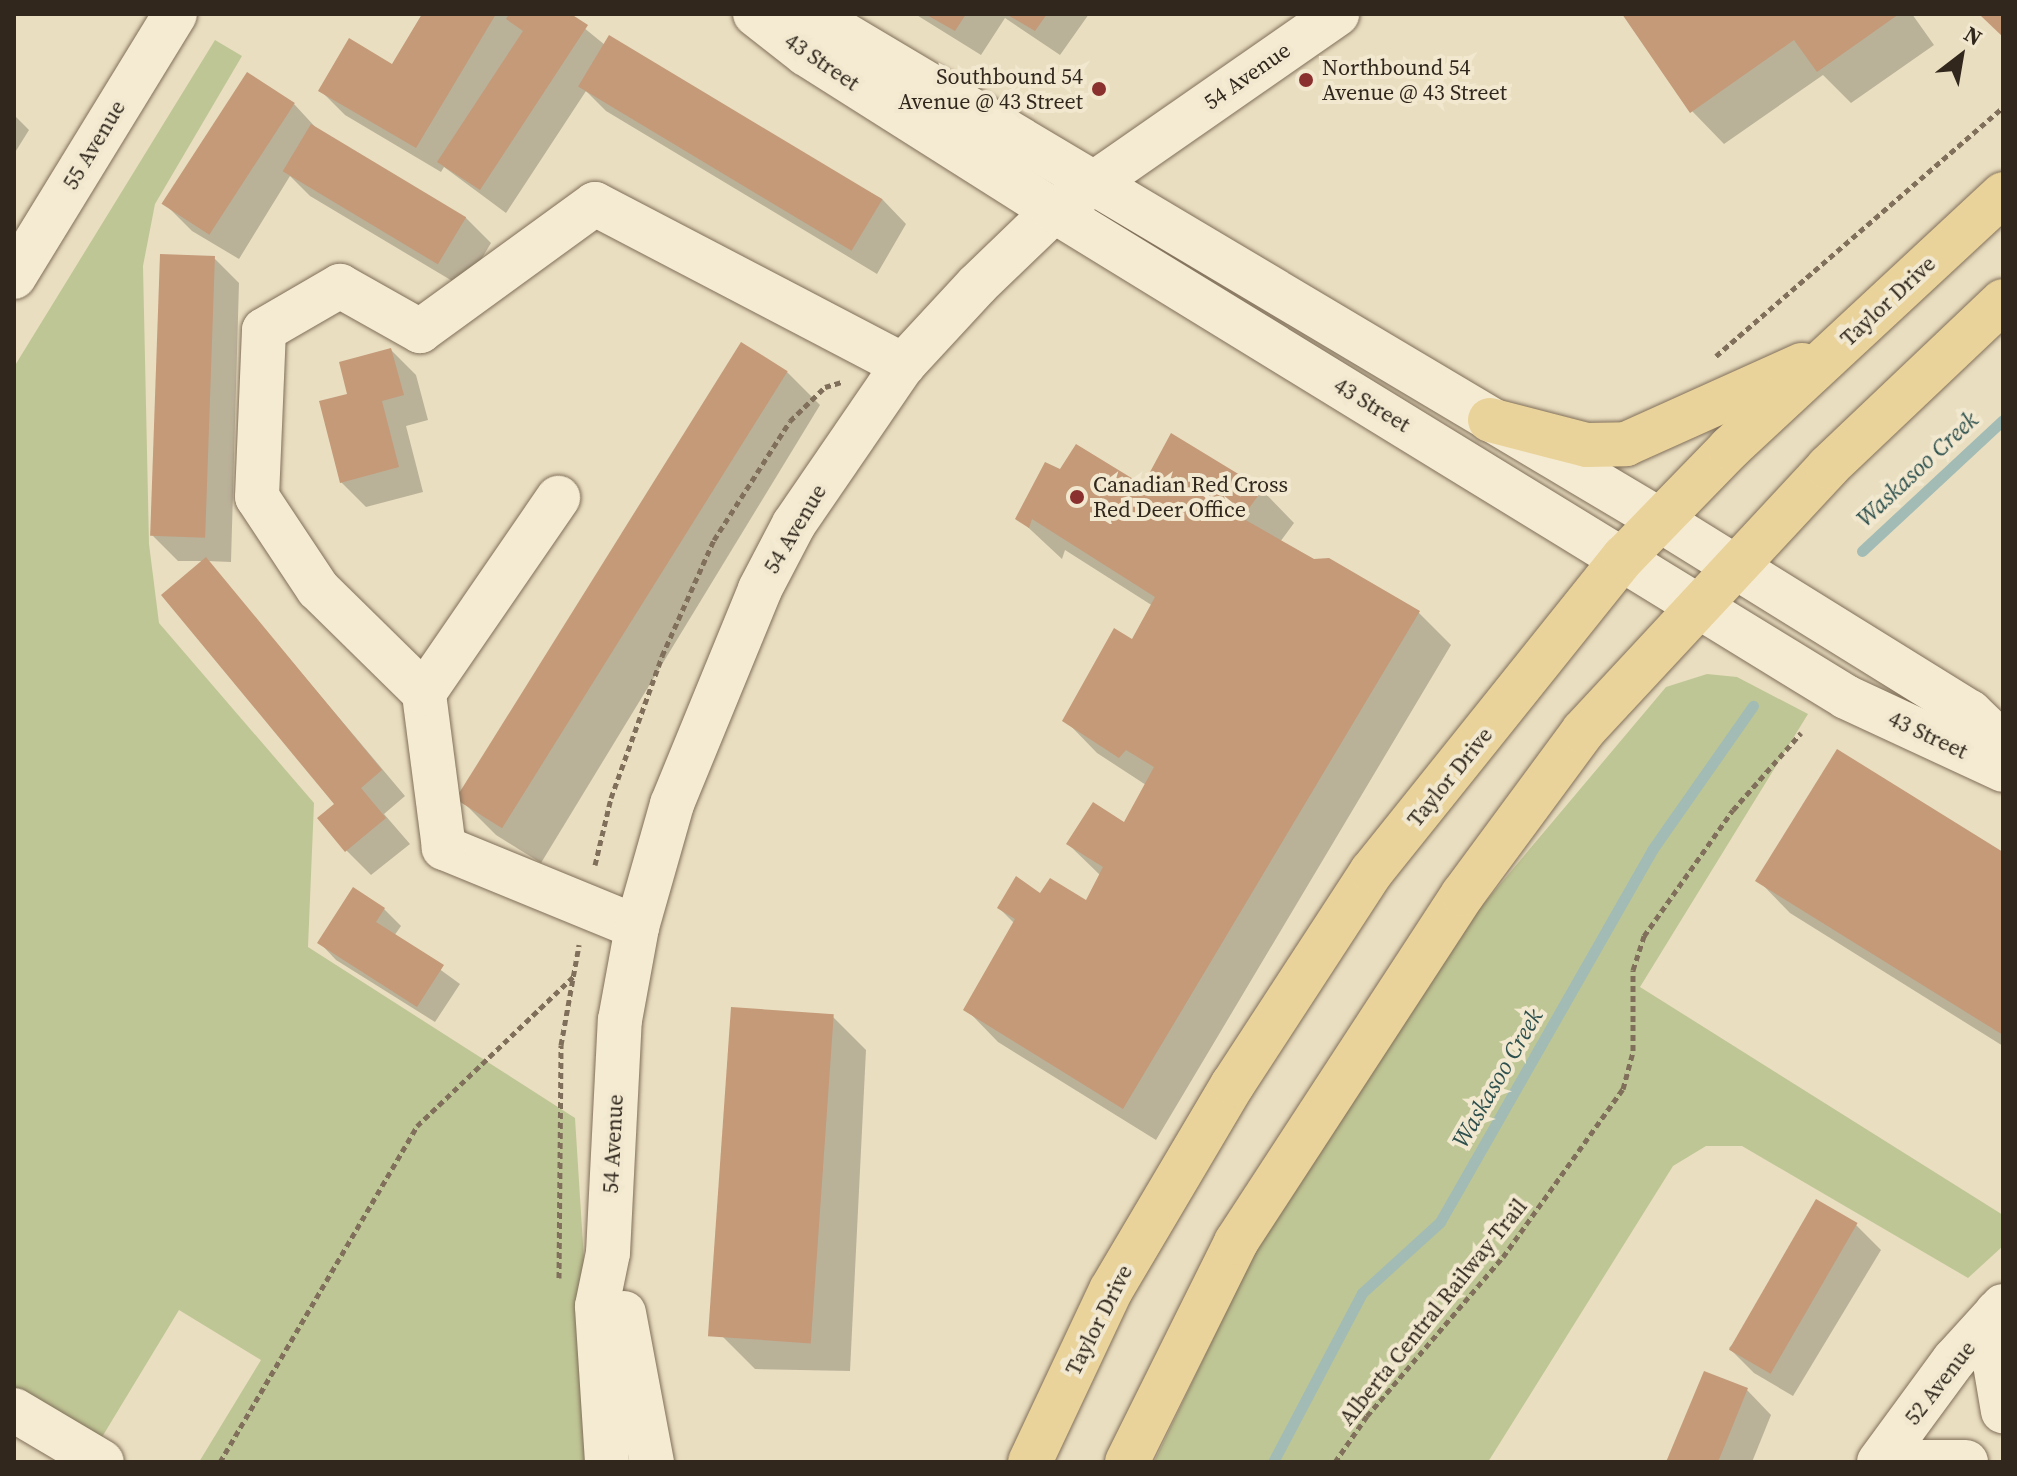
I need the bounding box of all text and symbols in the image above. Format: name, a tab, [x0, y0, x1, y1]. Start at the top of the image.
north arrow	[1921, 16, 2001, 96]
text: N	[1959, 18, 1988, 52]
street label: 43 Street	[780, 28, 864, 96]
street label: 54 Avenue	[1199, 37, 1295, 115]
place label: Northbound 54 Avenue @ 43 Street	[1322, 54, 1507, 106]
place label: Southbound 54 Avenue @ 43 Street	[898, 63, 1083, 114]
marker: Northbound 54 Avenue @ 43 Street	[1297, 71, 1315, 89]
marker: Southbound 54 Avenue @ 43 Street	[1090, 80, 1108, 98]
street label: 55 Avenue	[57, 96, 131, 194]
street label: Taylor Drive	[1835, 250, 1941, 352]
street label: 43 Street	[1329, 372, 1415, 438]
water label: Waskasoo Creek	[1850, 405, 1984, 533]
place label: Canadian Red Cross Red Deer Office	[1093, 471, 1288, 522]
street label: 54 Avenue	[758, 480, 832, 578]
marker: Canadian Red Cross Red Deer Office	[1068, 488, 1086, 506]
street label: 43 Street	[1884, 705, 1972, 765]
street label: Taylor Drive	[1402, 722, 1498, 832]
water label: Waskasoo Creek	[1446, 1003, 1548, 1153]
street label: 54 Avenue	[597, 1094, 629, 1194]
street label: Alberta Central Railway Trail	[1333, 1193, 1533, 1431]
street label: Taylor Drive	[1060, 1260, 1138, 1380]
street label: 52 Avenue	[1899, 1336, 1981, 1430]

